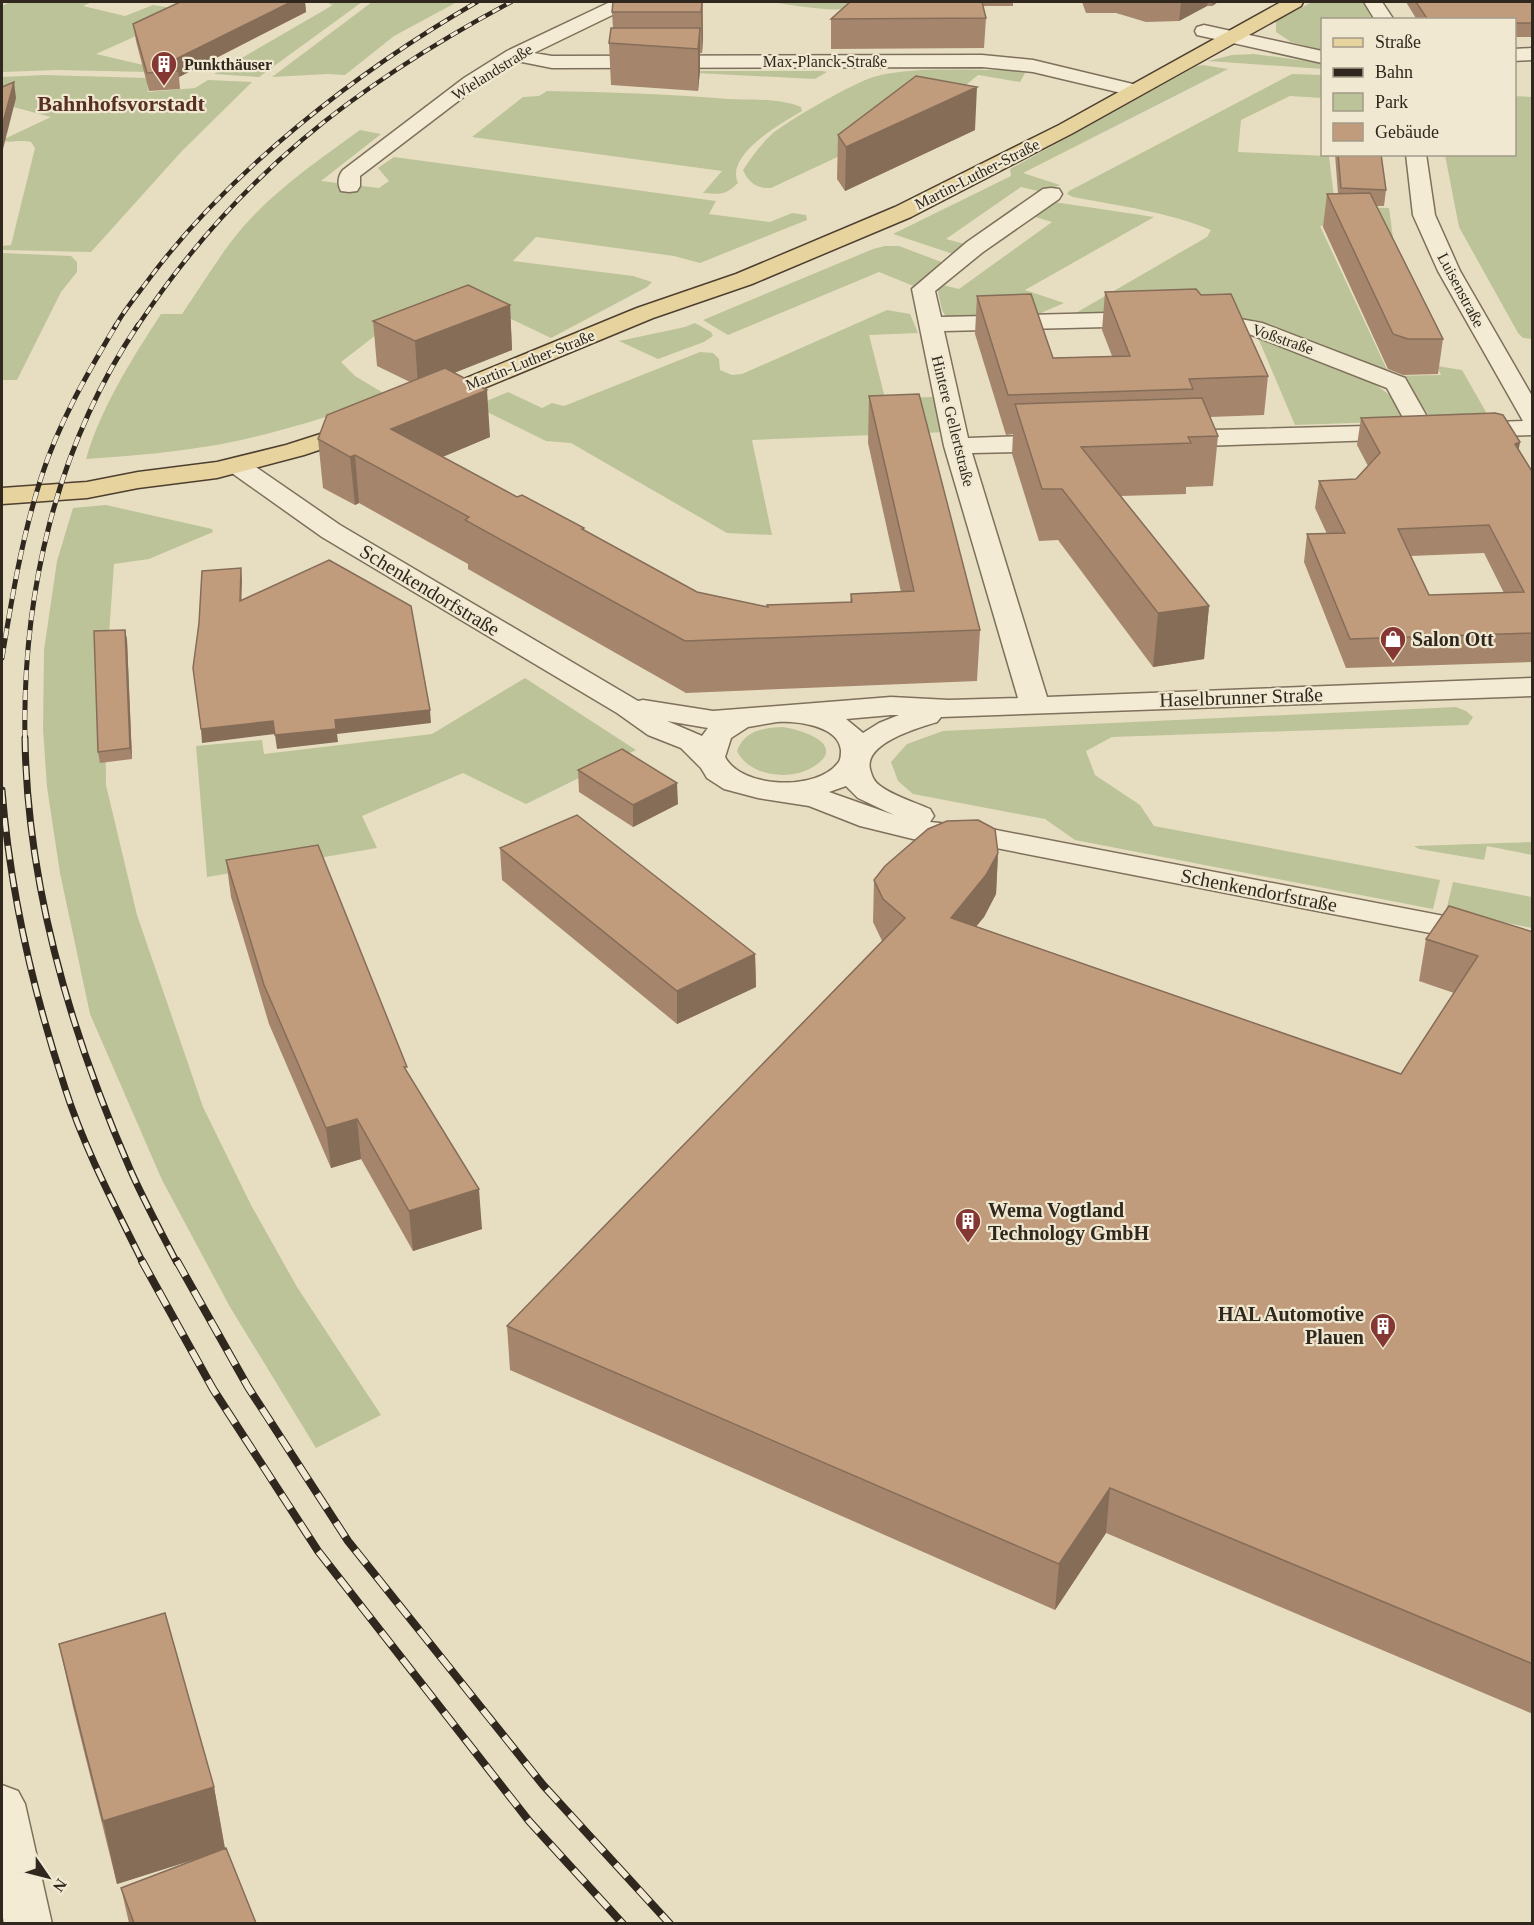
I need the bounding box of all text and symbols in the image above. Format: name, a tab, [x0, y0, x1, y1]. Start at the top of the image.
legend	[1321, 18, 1516, 156]
text: Straße	[1375, 32, 1421, 52]
street label: Wielandstraße	[449, 40, 535, 104]
building icon: Punkthäuser	[149, 49, 179, 87]
street label: Max-Planck-Straße	[763, 53, 887, 70]
place label: Punkthäuser	[184, 56, 272, 73]
text: Bahn	[1375, 62, 1413, 82]
district label: Bahnhofsvorstadt	[37, 91, 205, 116]
text: Park	[1375, 92, 1408, 112]
text: Gebäude	[1375, 122, 1439, 142]
street label: Martin-Luther-Straße	[912, 135, 1042, 213]
street label: Luisenstraße	[1434, 250, 1488, 330]
street label: Voßstraße	[1250, 321, 1316, 357]
street label: Martin-Luther-Straße	[463, 326, 597, 394]
street label: Hintere Gellertstraße	[928, 354, 978, 488]
street label: Schenkendorfstraße	[356, 540, 504, 640]
shop icon: Salon Ott	[1378, 624, 1408, 662]
place label: Salon Ott	[1412, 628, 1494, 650]
street label: Haselbrunner Straße	[1159, 683, 1323, 711]
street label: Schenkendorfstraße	[1179, 864, 1339, 916]
place label: Wema Vogtland Technology GmbH	[988, 1199, 1149, 1245]
building icon: Wema Vogtland Technology GmbH	[953, 1206, 983, 1244]
place label: HAL Automotive Plauen	[1218, 1303, 1364, 1348]
building icon: HAL Automotive Plauen	[1368, 1311, 1398, 1349]
north arrow	[18, 1847, 78, 1907]
text: N	[49, 1876, 70, 1895]

